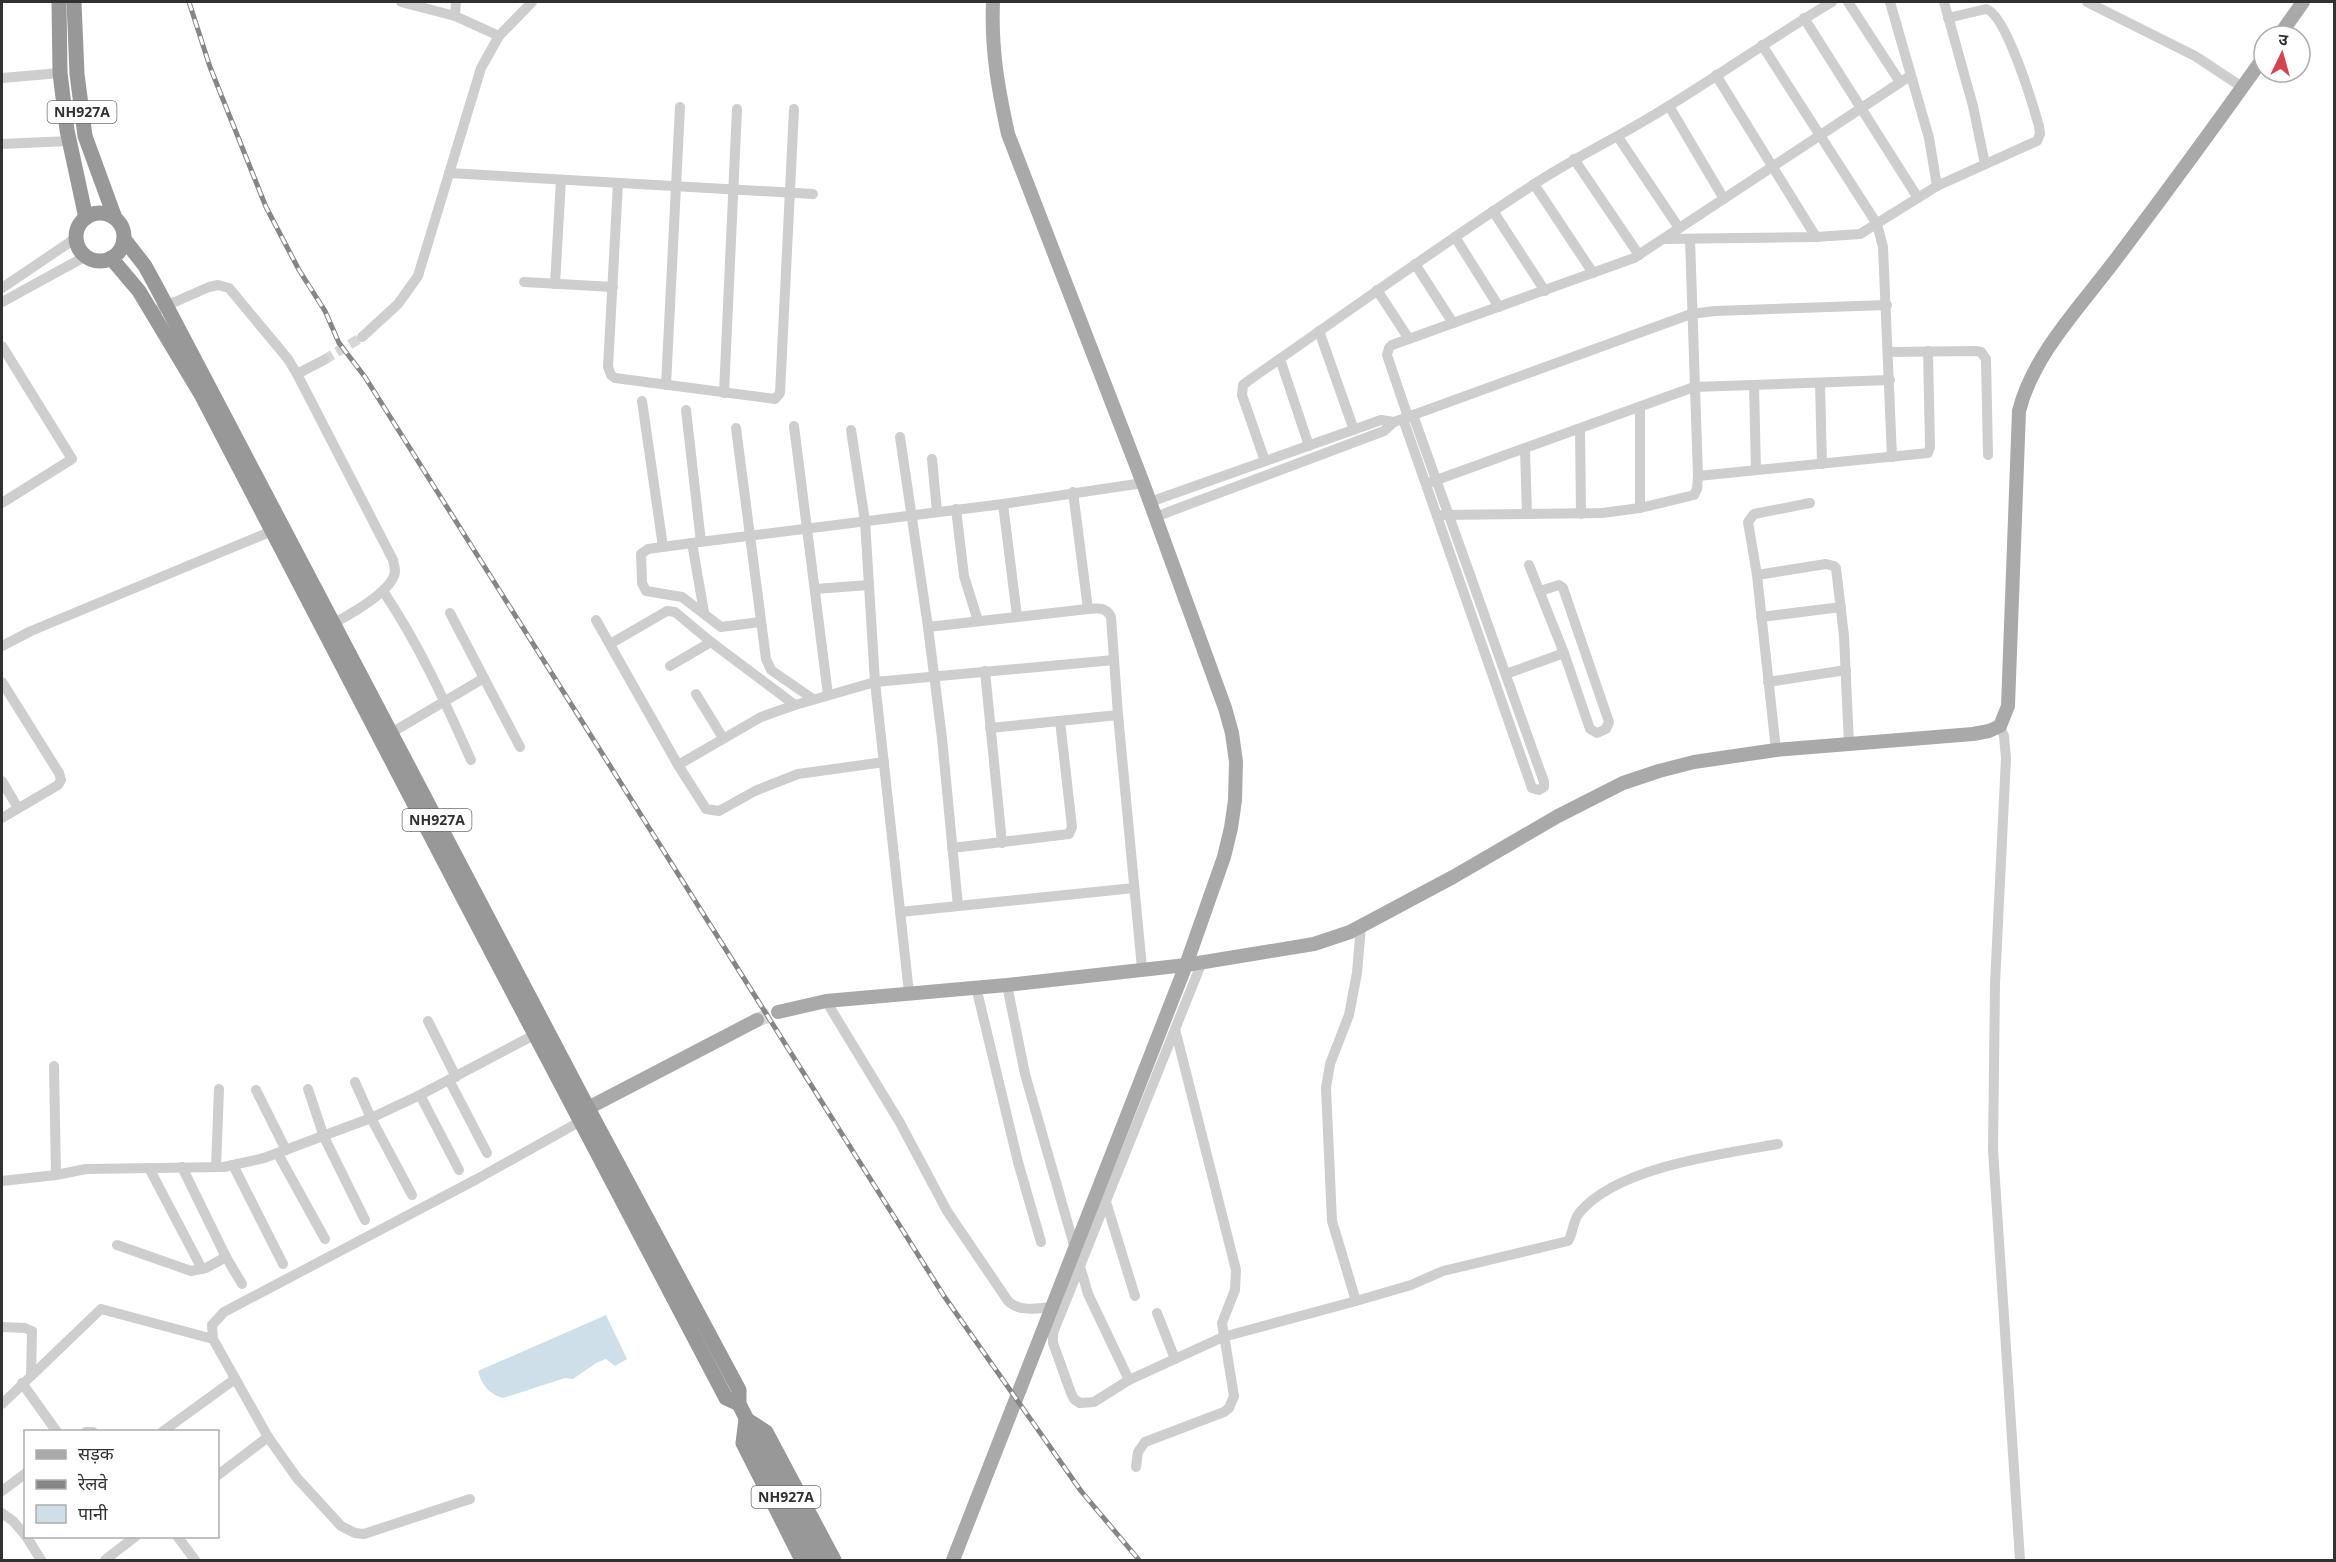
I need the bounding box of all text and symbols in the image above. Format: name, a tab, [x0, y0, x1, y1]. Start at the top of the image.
north arrow	[2252, 24, 2312, 84]
text: उ	[2278, 28, 2290, 50]
road number: NH927A	[48, 101, 116, 123]
road number: NH927A	[402, 809, 472, 831]
legend	[24, 1430, 219, 1538]
text: सड़क	[78, 1441, 115, 1465]
text: रेलवे	[77, 1471, 109, 1495]
road number: NH927A	[752, 1486, 820, 1508]
text: पानी	[78, 1501, 108, 1525]

